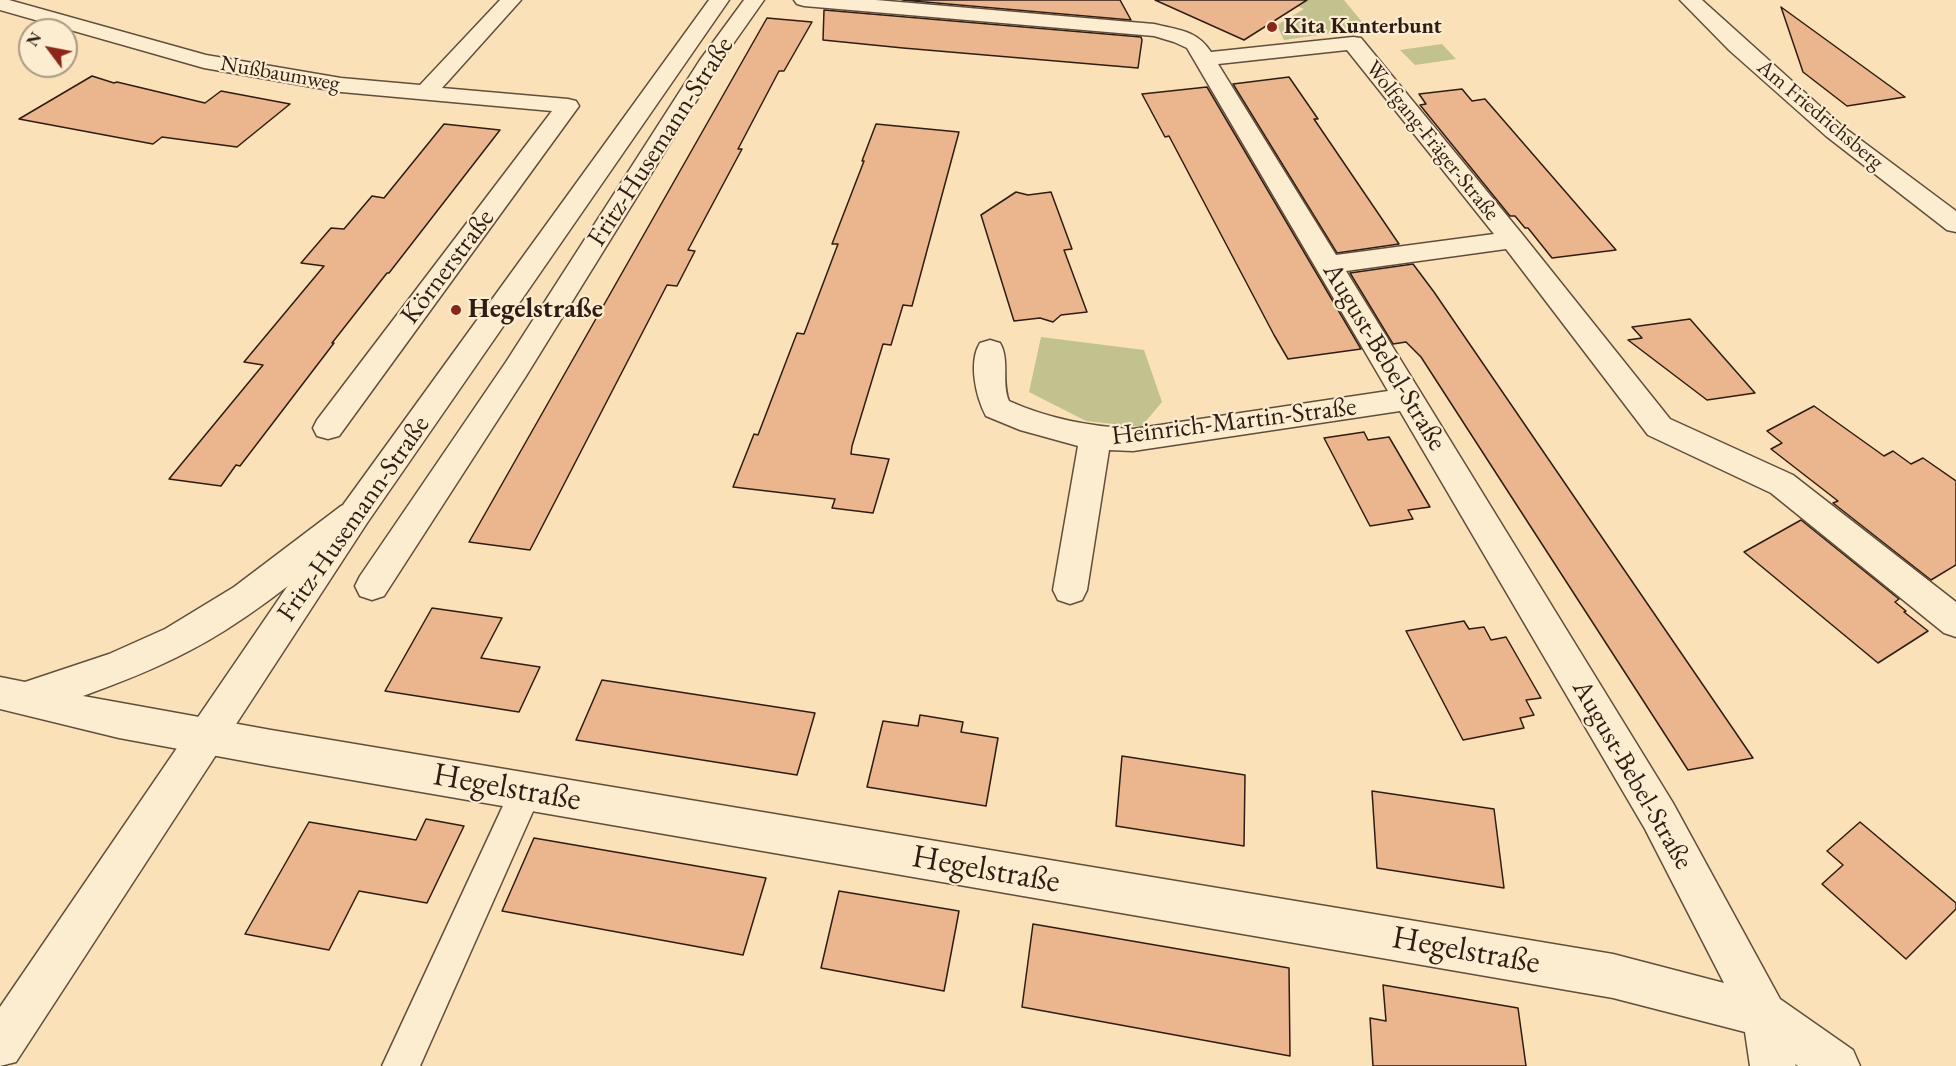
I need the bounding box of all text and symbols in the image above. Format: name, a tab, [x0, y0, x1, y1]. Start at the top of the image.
place label: Kita Kunterbunt	[1284, 14, 1442, 40]
north arrow	[18, 18, 78, 78]
marker: Kita Kunterbunt	[1265, 20, 1279, 34]
text: N	[22, 28, 46, 50]
street label: Fritz-Husemann-Straße	[581, 31, 741, 253]
street label: Nußbaumweg	[218, 51, 342, 97]
street label: Am Friedrichsberg	[1751, 54, 1889, 176]
street label: Wolfgang-Fräger-Straße	[1359, 56, 1505, 226]
street label: Körnerstraße	[394, 203, 502, 331]
street label: August-Bebel-Straße	[1315, 257, 1453, 457]
place label: Hegelstraße	[468, 294, 603, 326]
marker: Hegelstraße	[449, 303, 463, 317]
street label: Heinrich-Martin-Straße	[1110, 391, 1358, 453]
street label: Fritz-Husemann-Straße	[271, 410, 437, 628]
street label: August-Bebel-Straße	[1565, 675, 1699, 875]
street label: Hegelstraße	[430, 756, 584, 820]
street label: Hegelstraße	[909, 838, 1063, 902]
street label: Hegelstraße	[1389, 919, 1543, 983]

